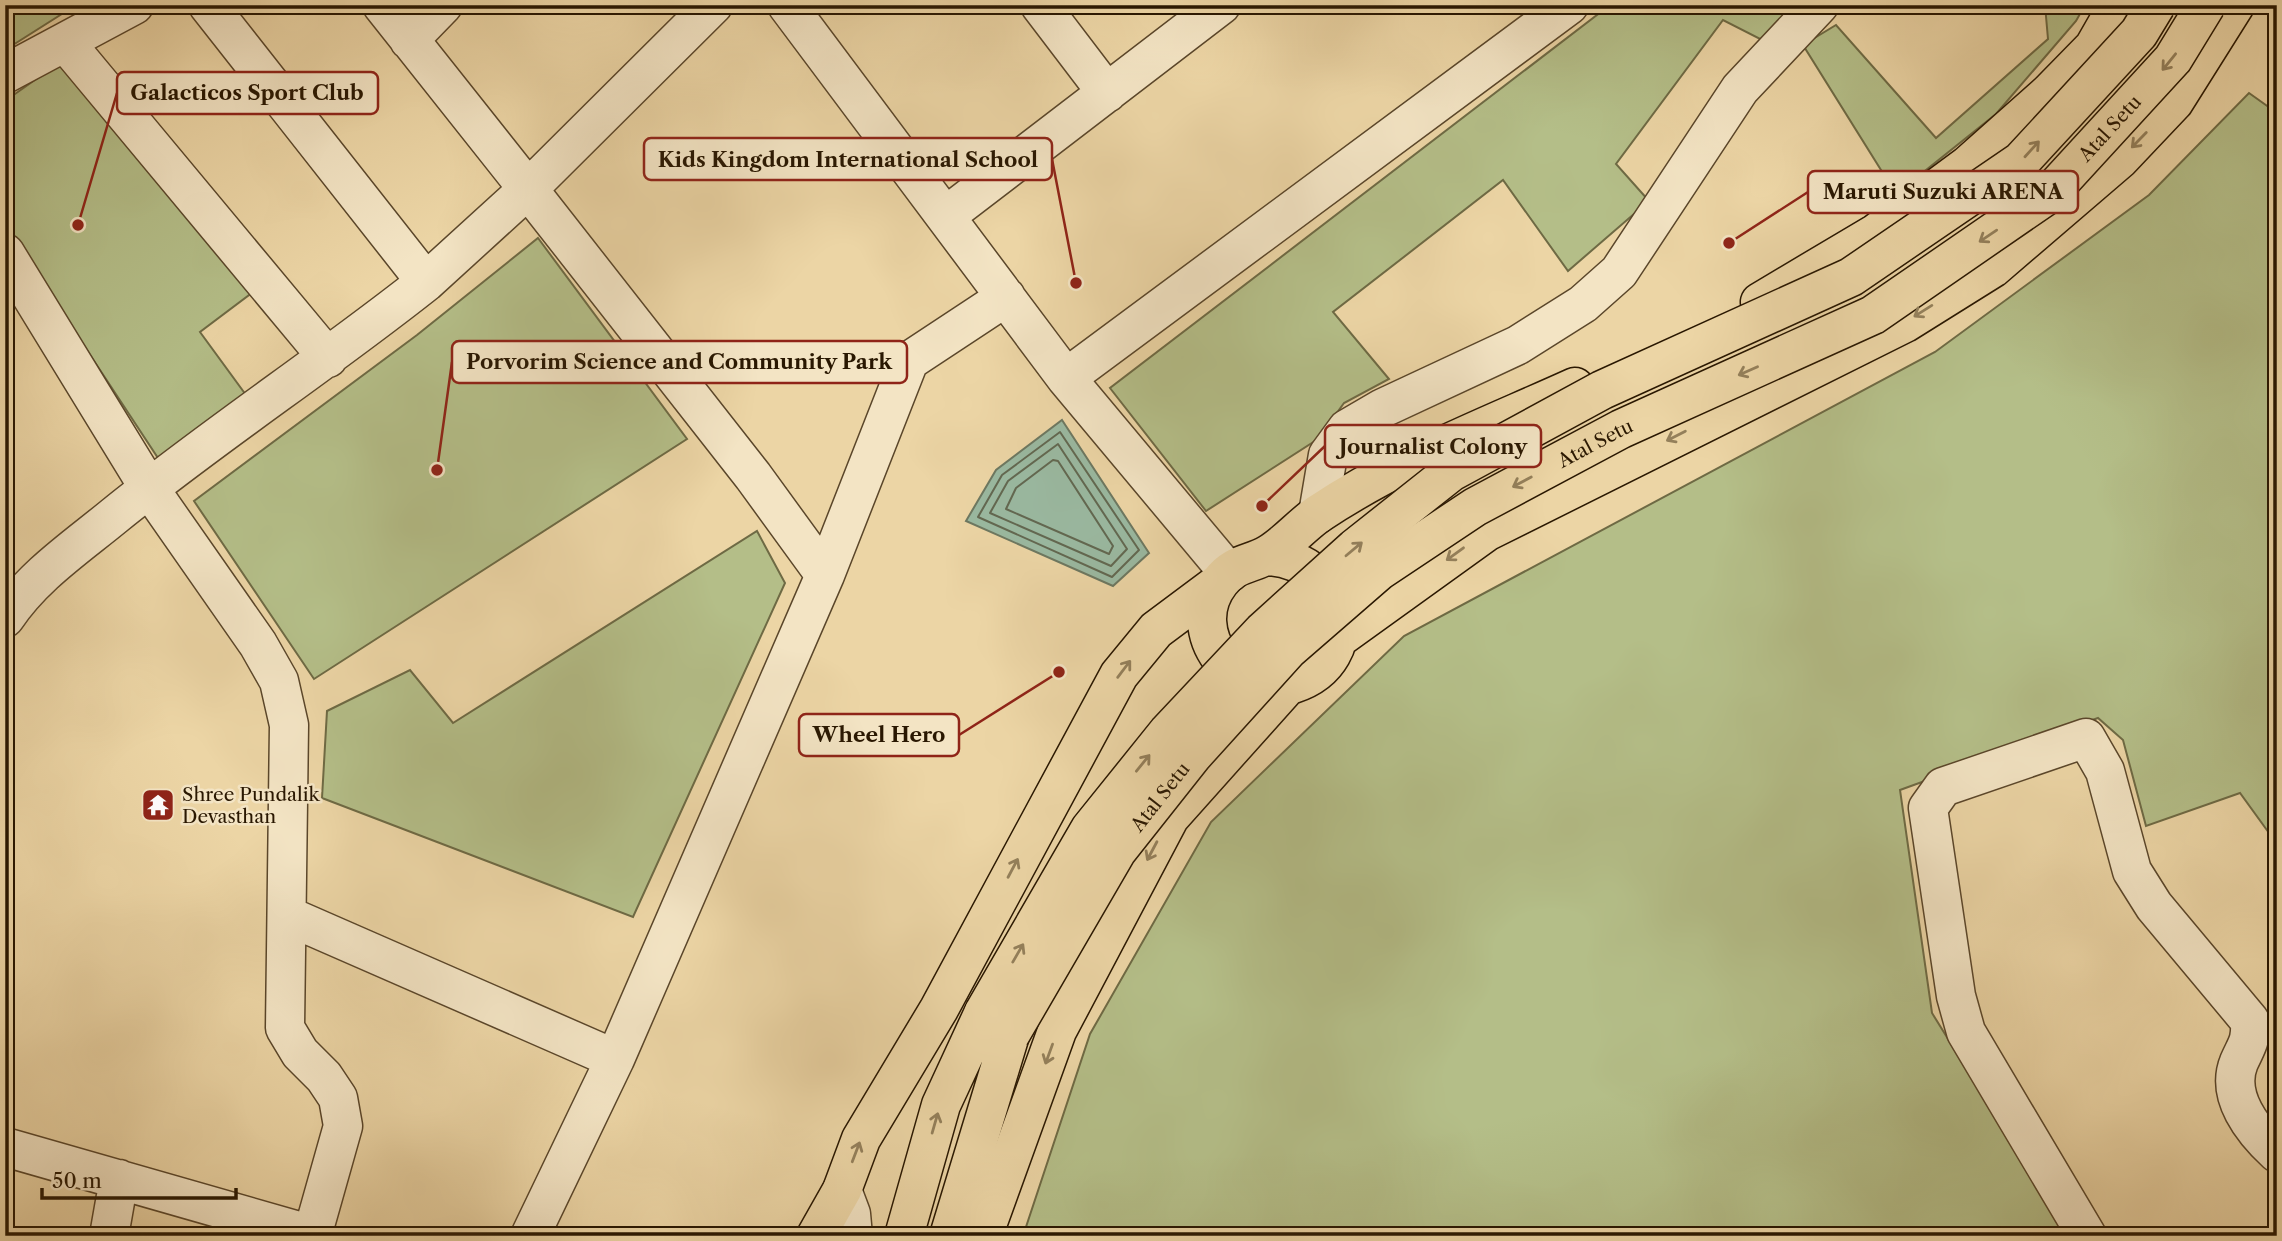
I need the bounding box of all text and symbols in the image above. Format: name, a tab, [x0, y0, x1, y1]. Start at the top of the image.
one-way arrow	[2161, 53, 2176, 71]
callout: Galacticos Sport Club	[117, 72, 378, 114]
text: Galacticos Sport Club	[130, 80, 364, 105]
street label: Atal Setu	[2073, 90, 2146, 167]
one-way arrow	[2130, 131, 2147, 148]
callout: Kids Kingdom International School	[644, 138, 1052, 180]
one-way arrow	[2024, 140, 2040, 158]
text: Kids Kingdom International School	[658, 147, 1038, 172]
callout: Maruti Suzuki ARENA	[1808, 171, 2078, 213]
text: Maruti Suzuki ARENA	[1823, 179, 2064, 204]
one-way arrow	[1979, 229, 1998, 243]
one-way arrow	[1914, 305, 1934, 319]
callout: Porvorim Science and Community Park	[452, 341, 907, 383]
text: Porvorim Science and Community Park	[466, 349, 893, 374]
one-way arrow	[1738, 365, 1759, 378]
street label: Atal Setu	[1553, 414, 1637, 473]
callout: Journalist Colony	[1325, 425, 1541, 467]
one-way arrow	[1667, 429, 1687, 443]
text: Journalist Colony	[1335, 434, 1528, 459]
one-way arrow	[1512, 476, 1533, 489]
one-way arrow	[1345, 541, 1363, 557]
one-way arrow	[1446, 547, 1465, 562]
one-way arrow	[1117, 661, 1132, 679]
callout: Wheel Hero	[799, 714, 959, 756]
text: Wheel Hero	[812, 722, 945, 747]
one-way arrow	[1135, 754, 1150, 773]
street label: Atal Setu	[1125, 758, 1195, 837]
place label: Shree Pundalik Devasthan	[182, 783, 321, 828]
temple icon: Shree Pundalik Devasthan	[139, 786, 177, 824]
one-way arrow	[1145, 841, 1159, 861]
one-way arrow	[1006, 858, 1020, 878]
one-way arrow	[1012, 943, 1026, 963]
one-way arrow	[1041, 1042, 1054, 1064]
one-way arrow	[930, 1112, 943, 1134]
one-way arrow	[851, 1142, 863, 1164]
scale bar	[42, 1157, 236, 1201]
text: 50 m	[52, 1168, 102, 1193]

